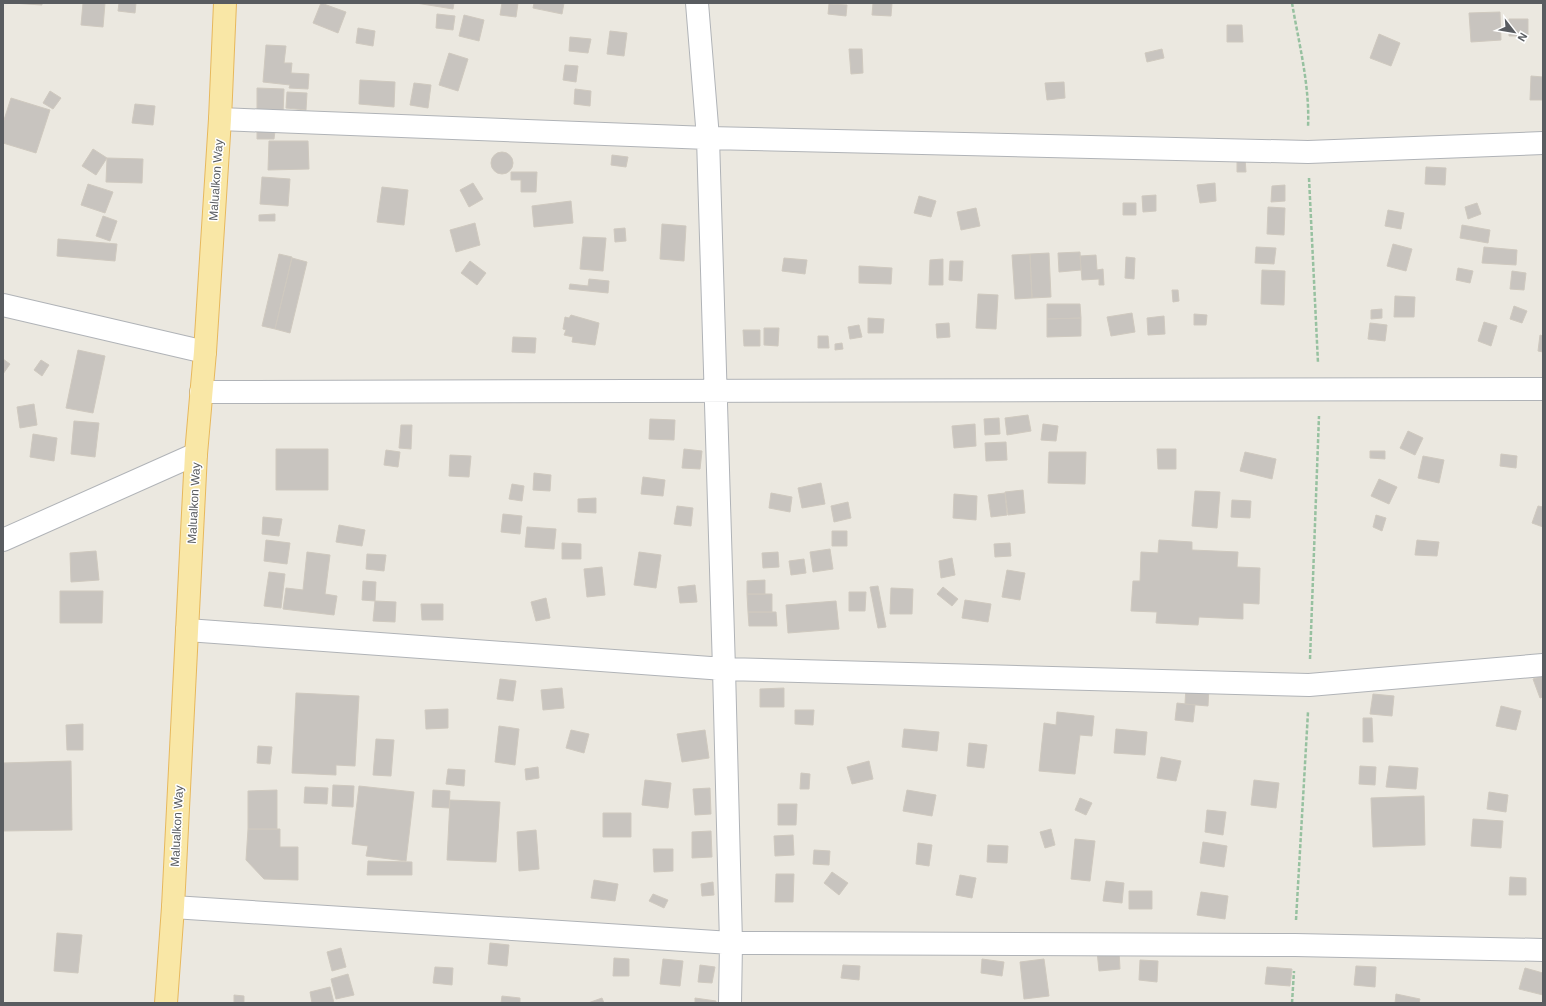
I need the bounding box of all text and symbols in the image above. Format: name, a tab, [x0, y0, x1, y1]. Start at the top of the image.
north arrow	[1494, 12, 1534, 52]
text: N	[1515, 31, 1530, 44]
street label: Malualkon Way	[206, 139, 226, 221]
street label: Malualkon Way	[185, 462, 203, 544]
street label: Malualkon Way	[168, 785, 186, 867]

